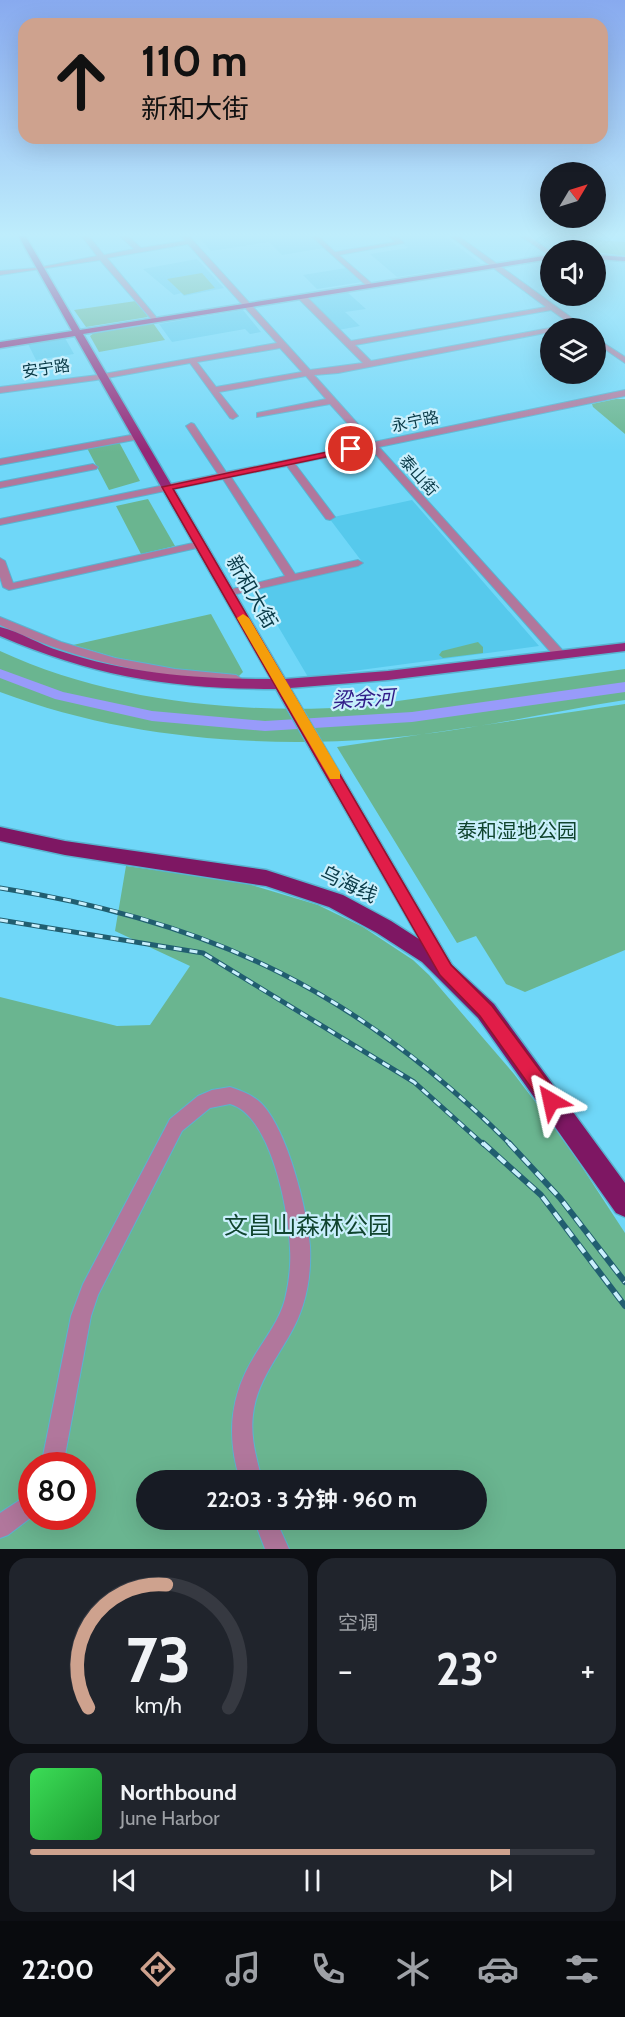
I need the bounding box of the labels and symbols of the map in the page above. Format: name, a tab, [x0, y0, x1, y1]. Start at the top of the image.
north arrow	[540, 162, 606, 228]
street label: 安宁路	[21, 356, 71, 381]
street label: 永宁路	[390, 407, 441, 436]
pin	[325, 423, 376, 474]
street label: 泰山街	[396, 451, 442, 500]
street label: 新和大街	[222, 551, 282, 633]
water label: 梁余河	[331, 684, 399, 713]
park label: 泰和湿地公园	[457, 819, 577, 843]
street label: 乌海线	[317, 860, 381, 908]
position arrow	[519, 1069, 583, 1133]
park label: 文昌山森林公园	[224, 1211, 392, 1240]
speed limit sign: 80	[18, 1452, 96, 1530]

